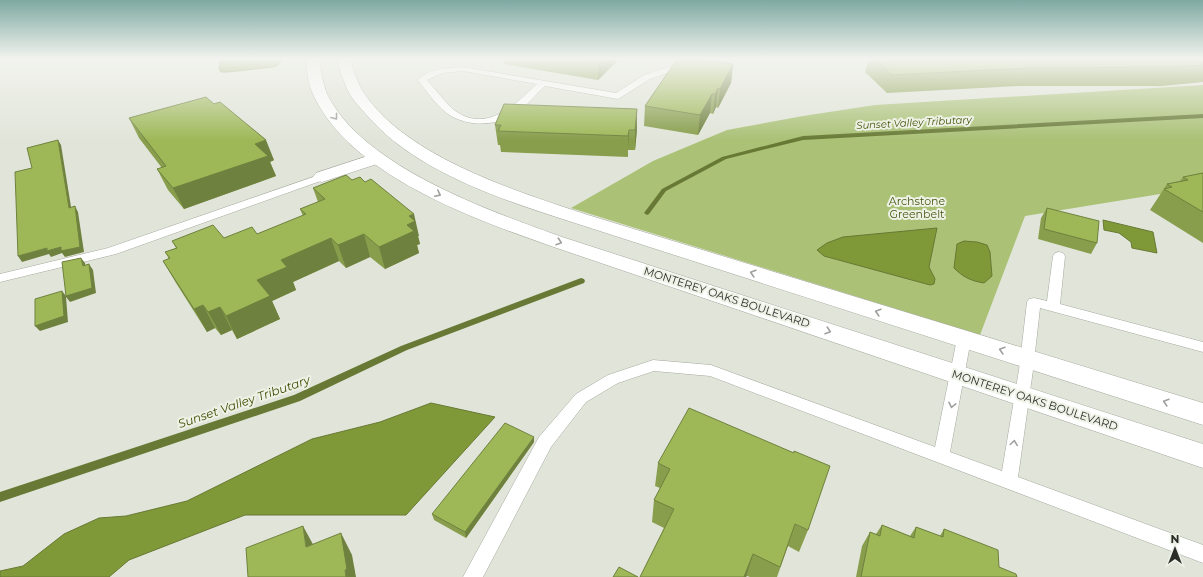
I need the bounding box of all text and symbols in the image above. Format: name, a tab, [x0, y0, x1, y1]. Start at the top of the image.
one-way arrow	[330, 113, 337, 120]
water label: Sunset Valley Tributary	[856, 113, 973, 132]
one-way arrow	[434, 190, 441, 197]
park label: Archstone Greenbelt	[889, 194, 946, 221]
one-way arrow	[555, 237, 562, 246]
street label: MONTEREY OAKS BOULEVARD	[642, 263, 812, 331]
one-way arrow	[750, 269, 757, 278]
one-way arrow	[874, 308, 881, 317]
one-way arrow	[825, 326, 832, 335]
one-way arrow	[998, 346, 1005, 355]
street label: MONTEREY OAKS BOULEVARD	[950, 366, 1120, 434]
water label: Sunset Valley Tributary	[176, 371, 313, 431]
one-way arrow	[1162, 398, 1169, 407]
one-way arrow	[948, 401, 957, 408]
one-way arrow	[1009, 440, 1018, 446]
north arrow	[1155, 529, 1195, 569]
text: N	[1171, 532, 1179, 546]

